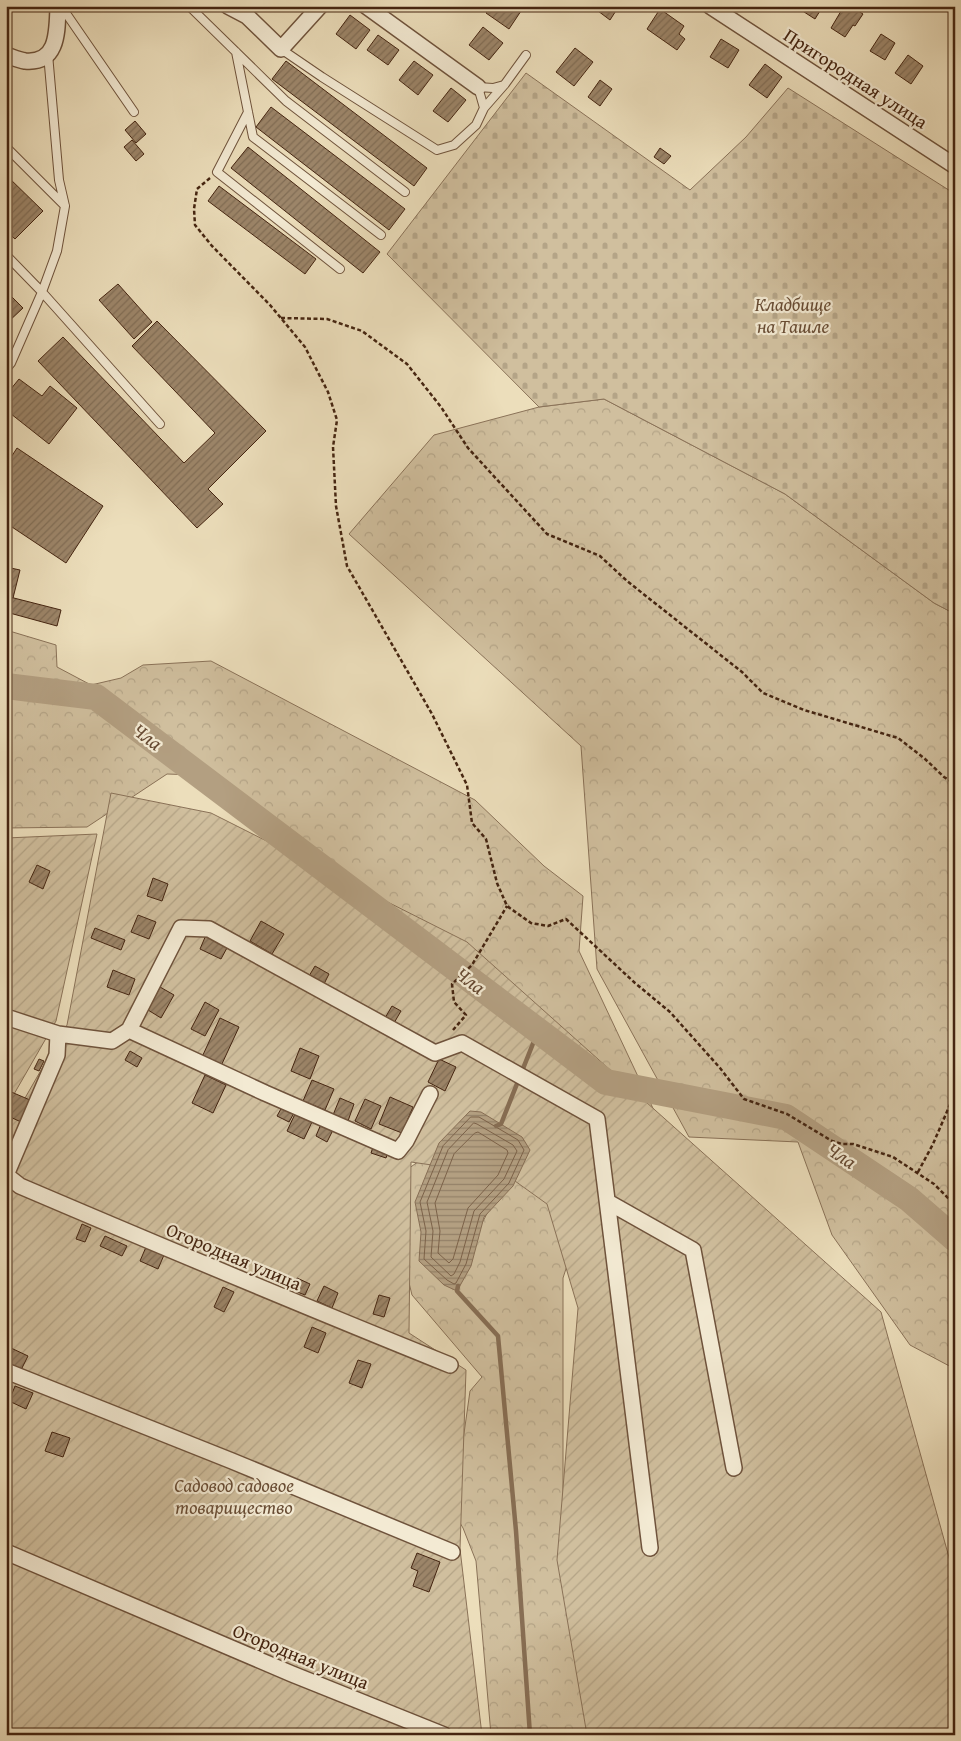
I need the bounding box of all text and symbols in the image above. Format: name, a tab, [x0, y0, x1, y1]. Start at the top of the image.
street label: Пригородная улица	[778, 21, 934, 135]
park label: Кладбище на Ташле	[755, 290, 832, 340]
water label: Чла	[127, 715, 170, 757]
water label: Чла	[450, 959, 493, 1001]
water label: Чла	[821, 1134, 863, 1176]
street label: Огородная улица	[162, 1215, 306, 1297]
park label: Садовод садовое товарищество	[174, 1471, 294, 1521]
street label: Огородная улица	[229, 1616, 373, 1696]

